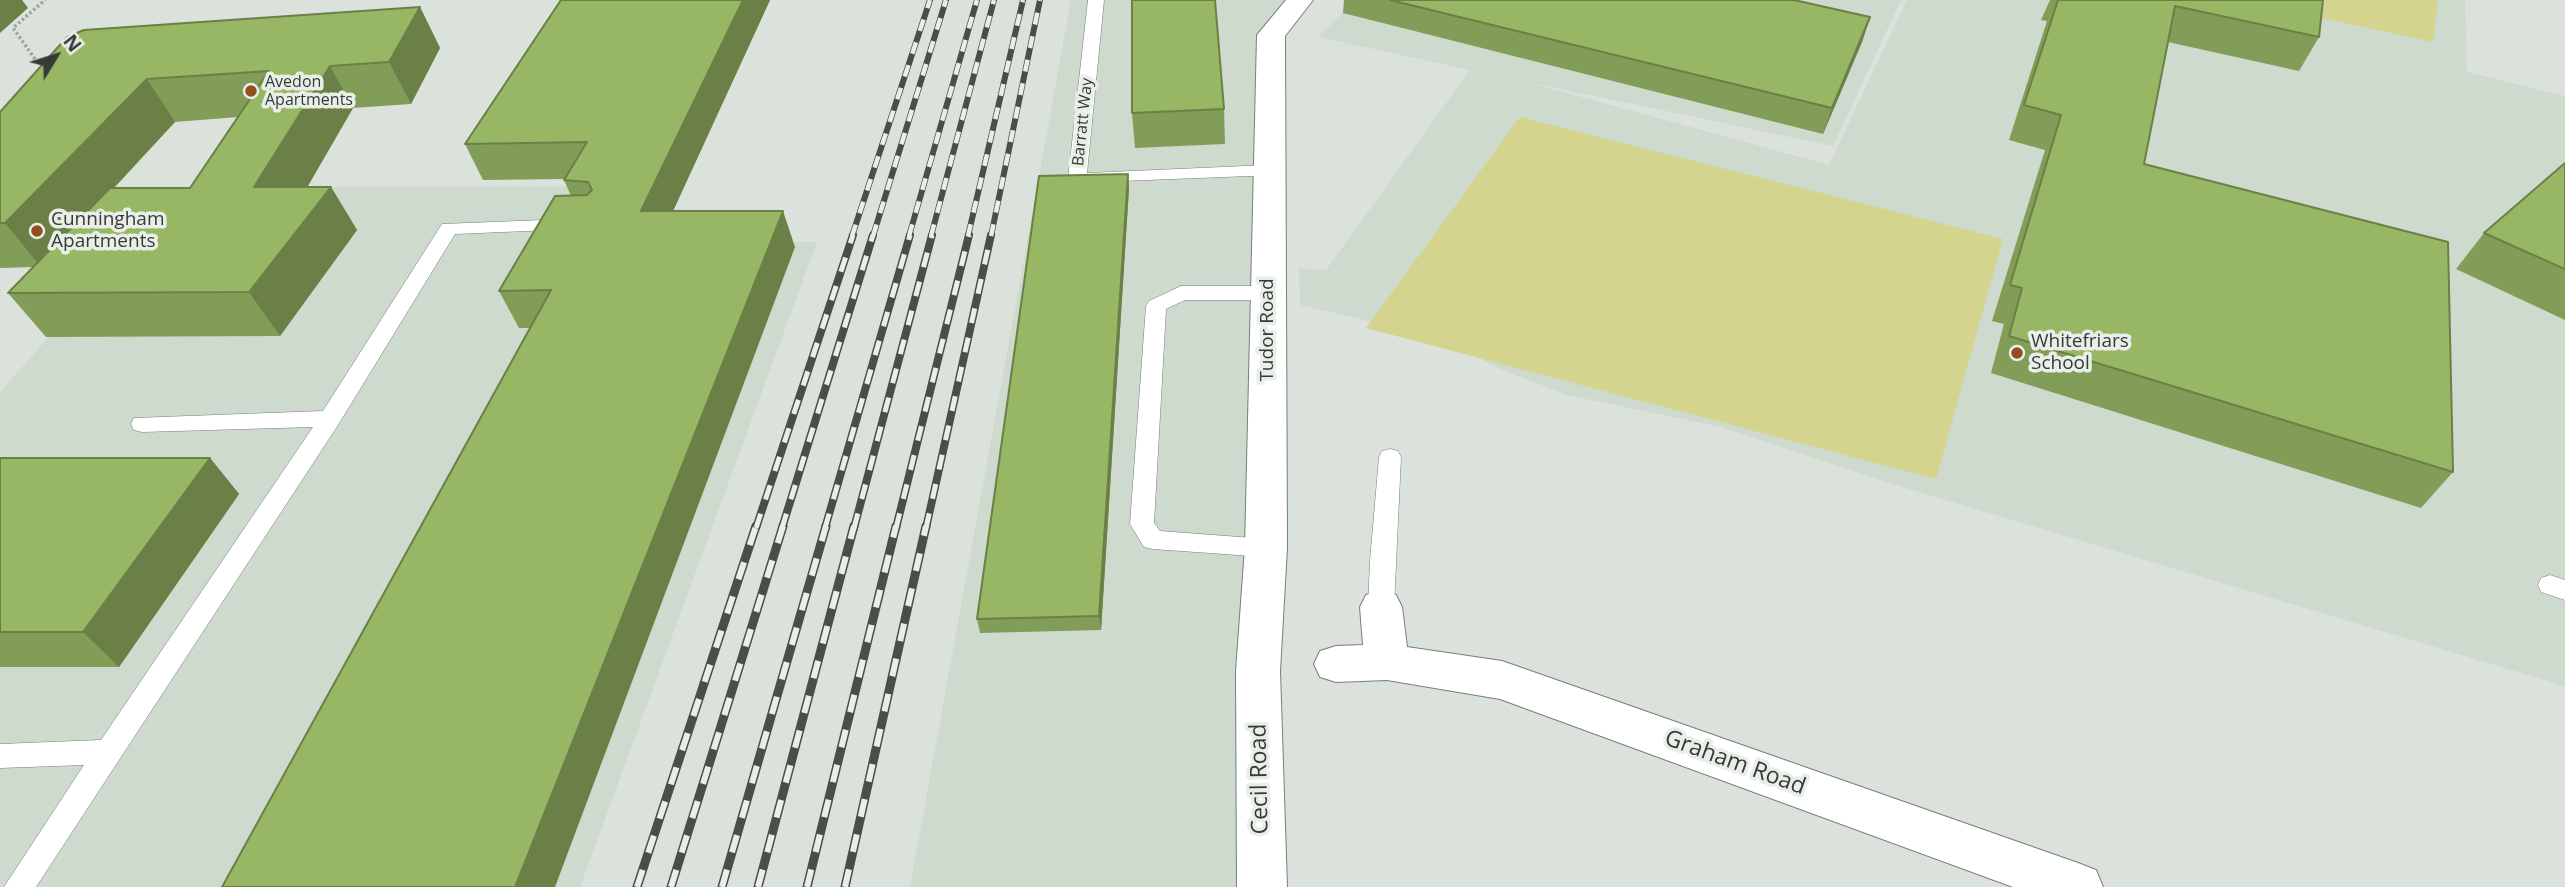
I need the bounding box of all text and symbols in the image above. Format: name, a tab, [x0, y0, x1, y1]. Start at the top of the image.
north arrow	[21, 21, 91, 91]
text: N	[58, 29, 88, 57]
place label: Avedon Apartments	[265, 72, 353, 110]
street label: Barratt Way	[1069, 77, 1097, 167]
marker: Avedon Apartments	[243, 83, 259, 99]
place label: Cunningham Apartments	[51, 209, 164, 253]
marker: Cunningham Apartments	[29, 223, 45, 239]
street label: Tudor Road	[1257, 278, 1279, 382]
place label: Whitefriars School	[2031, 331, 2129, 375]
marker: Whitefriars School	[2009, 345, 2025, 361]
street label: Cecil Road	[1245, 723, 1275, 835]
street label: Graham Road	[1661, 725, 1809, 801]

